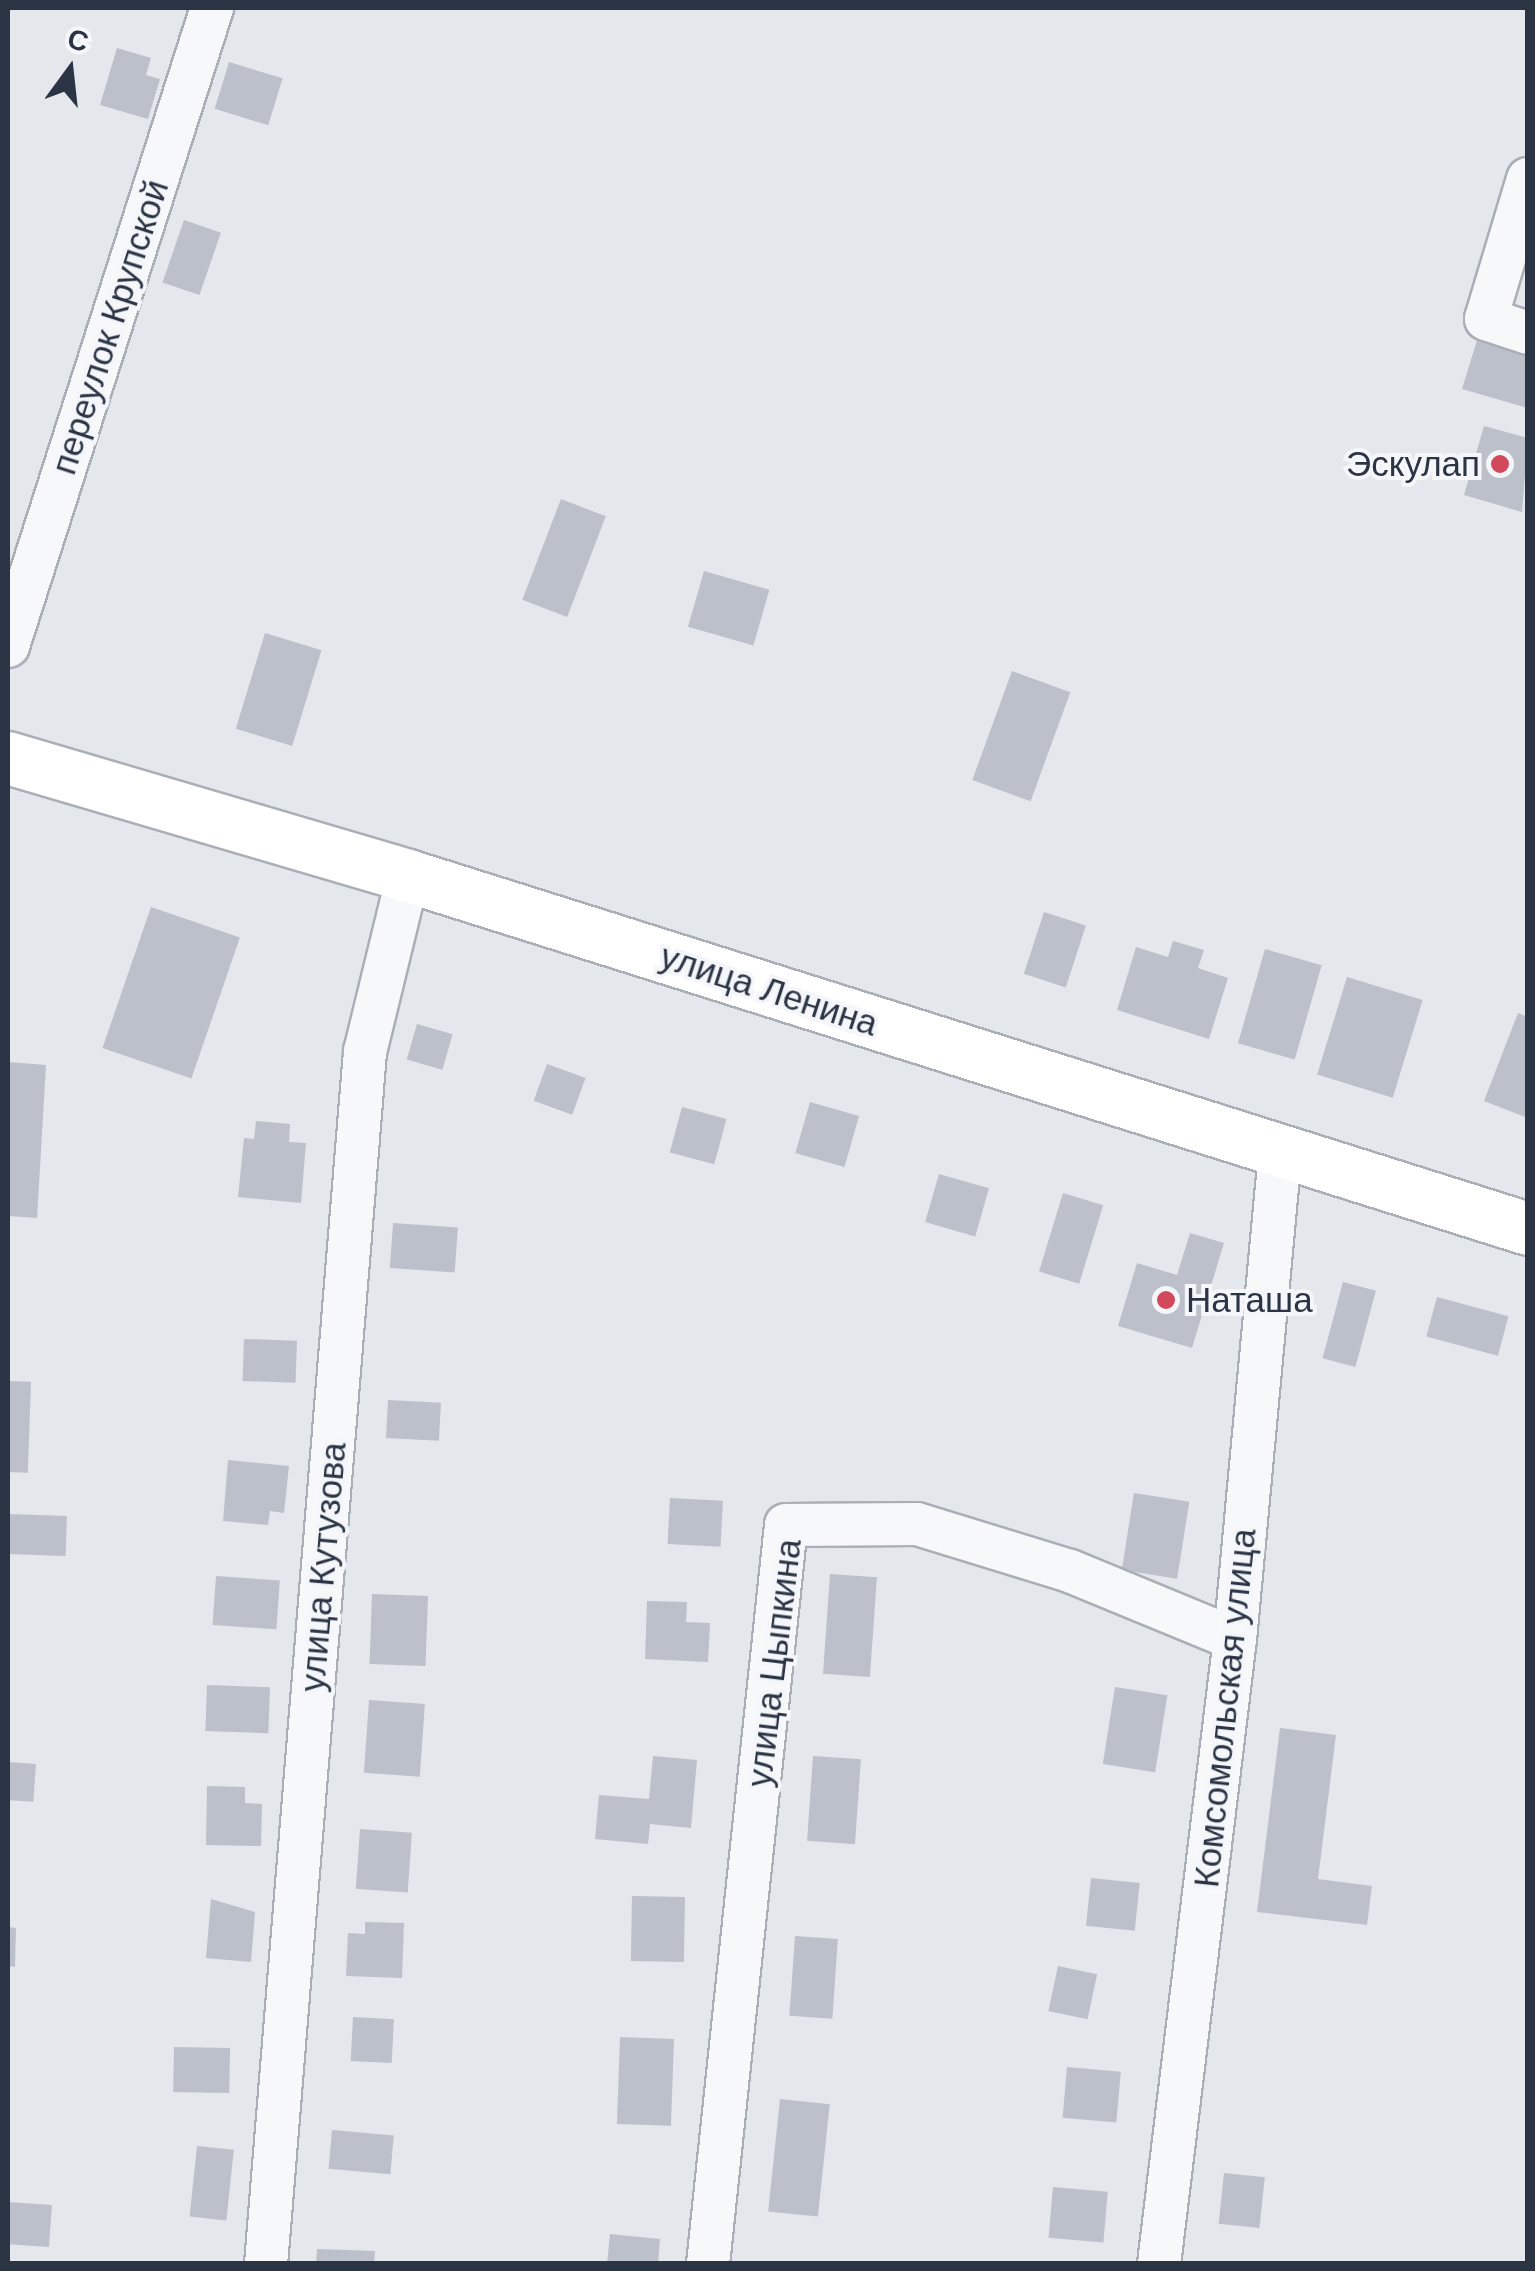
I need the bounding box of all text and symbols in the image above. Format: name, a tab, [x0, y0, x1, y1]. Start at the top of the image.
north arrow	[20, 20, 120, 120]
text: С	[64, 23, 92, 58]
street label: переулок Крупской	[43, 174, 177, 480]
place label: Эскулап	[1346, 443, 1480, 485]
marker: Эскулап	[1489, 453, 1511, 475]
street label: улица Ленина	[655, 935, 883, 1045]
place label: Наташа	[1186, 1279, 1313, 1321]
marker: Наташа	[1155, 1289, 1177, 1311]
street label: улица Кутузова	[291, 1440, 355, 1694]
street label: Комсомольская улица	[1185, 1526, 1265, 1890]
street label: улица Цыпкина	[738, 1537, 810, 1789]

